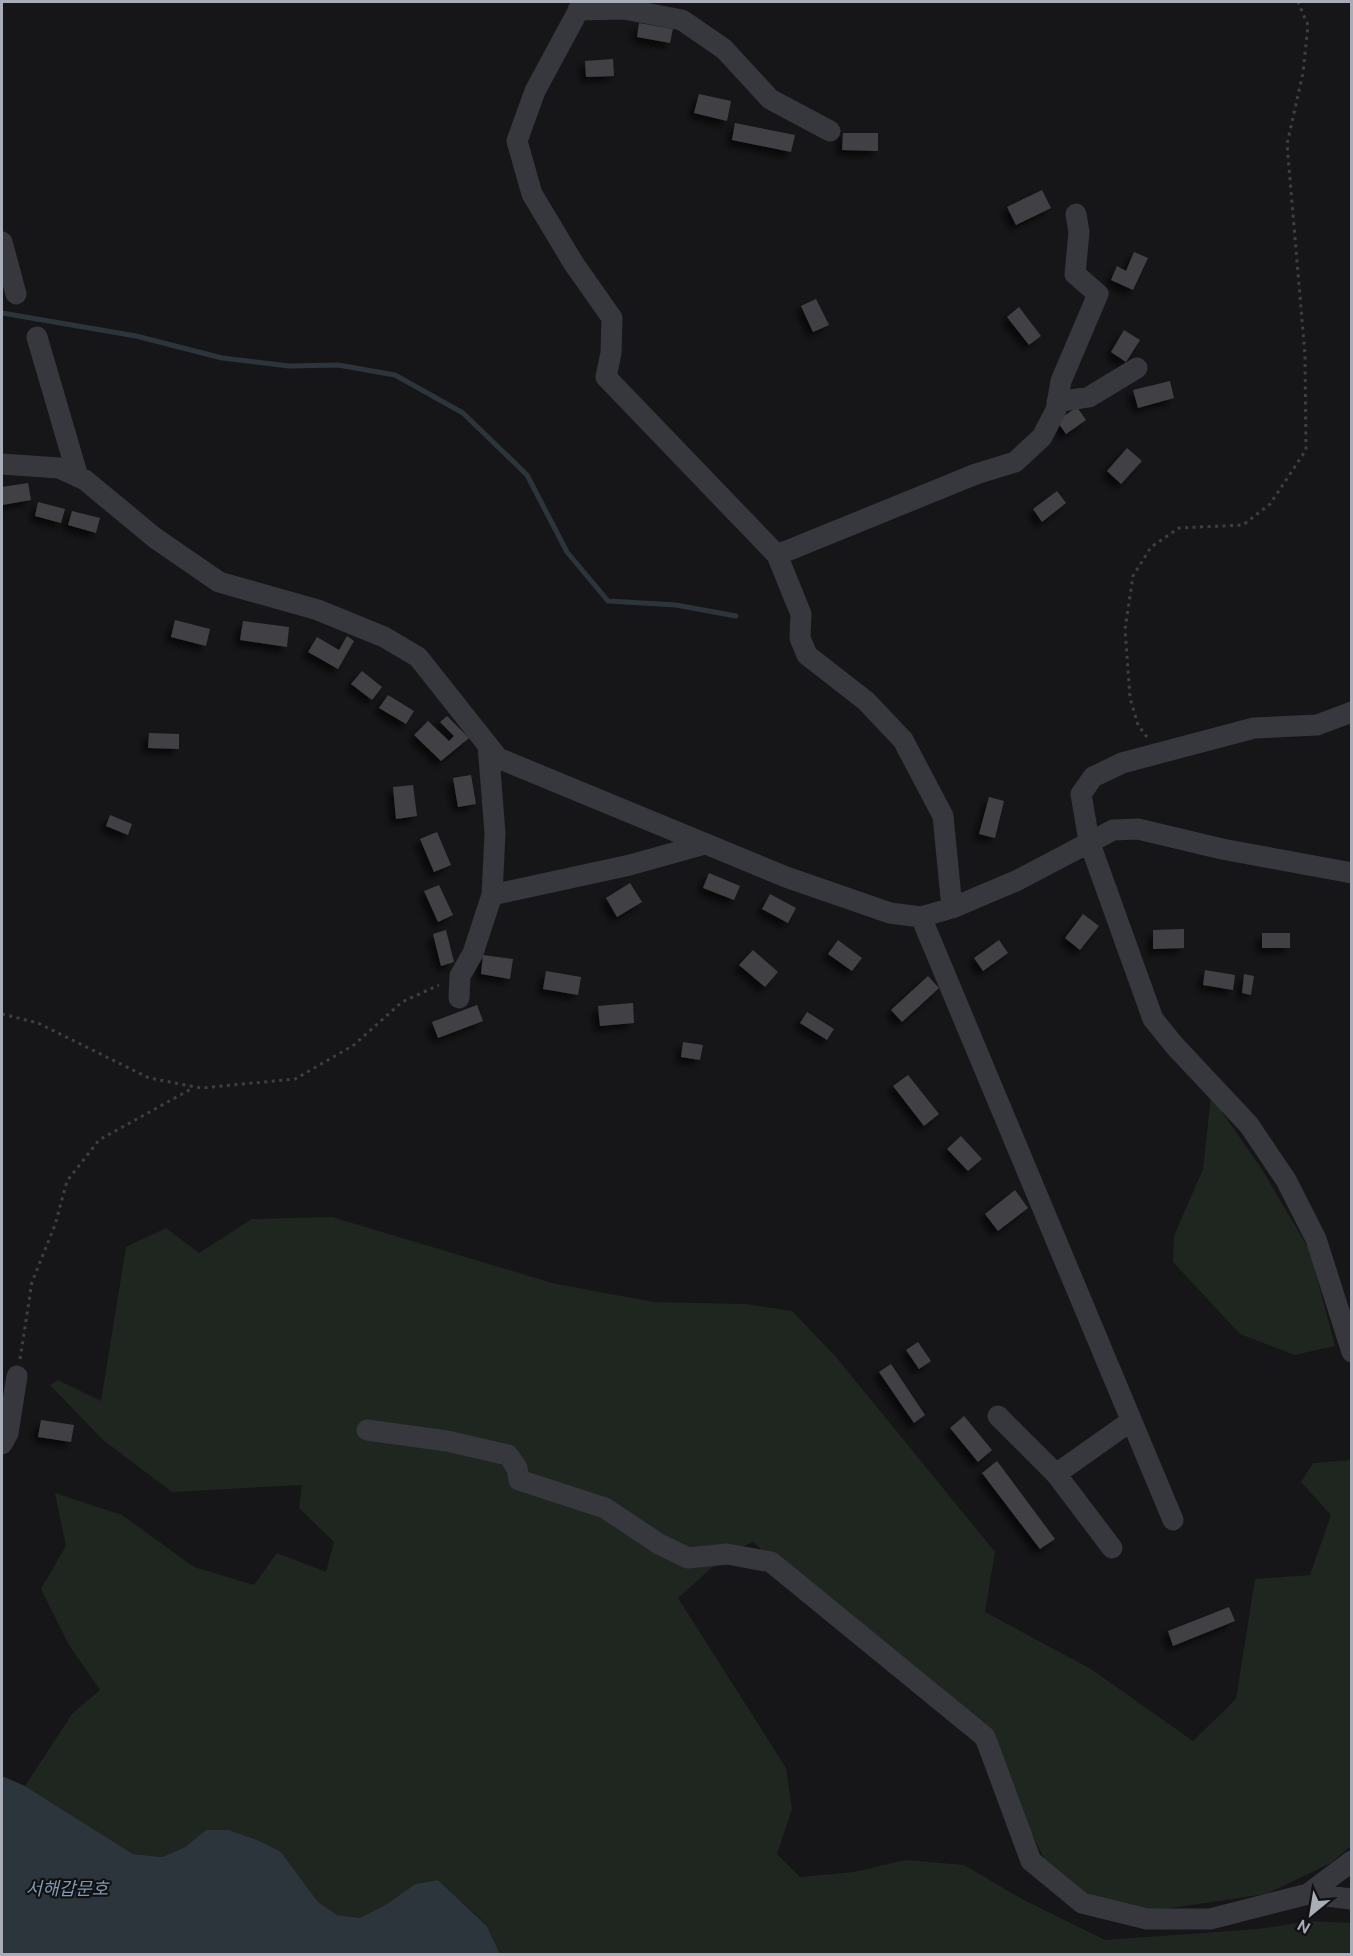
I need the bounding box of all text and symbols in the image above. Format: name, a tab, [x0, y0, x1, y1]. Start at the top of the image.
water label: 서해갑문호	[26, 1878, 110, 1898]
north arrow	[1281, 1884, 1341, 1944]
text: N	[1294, 1916, 1313, 1938]

